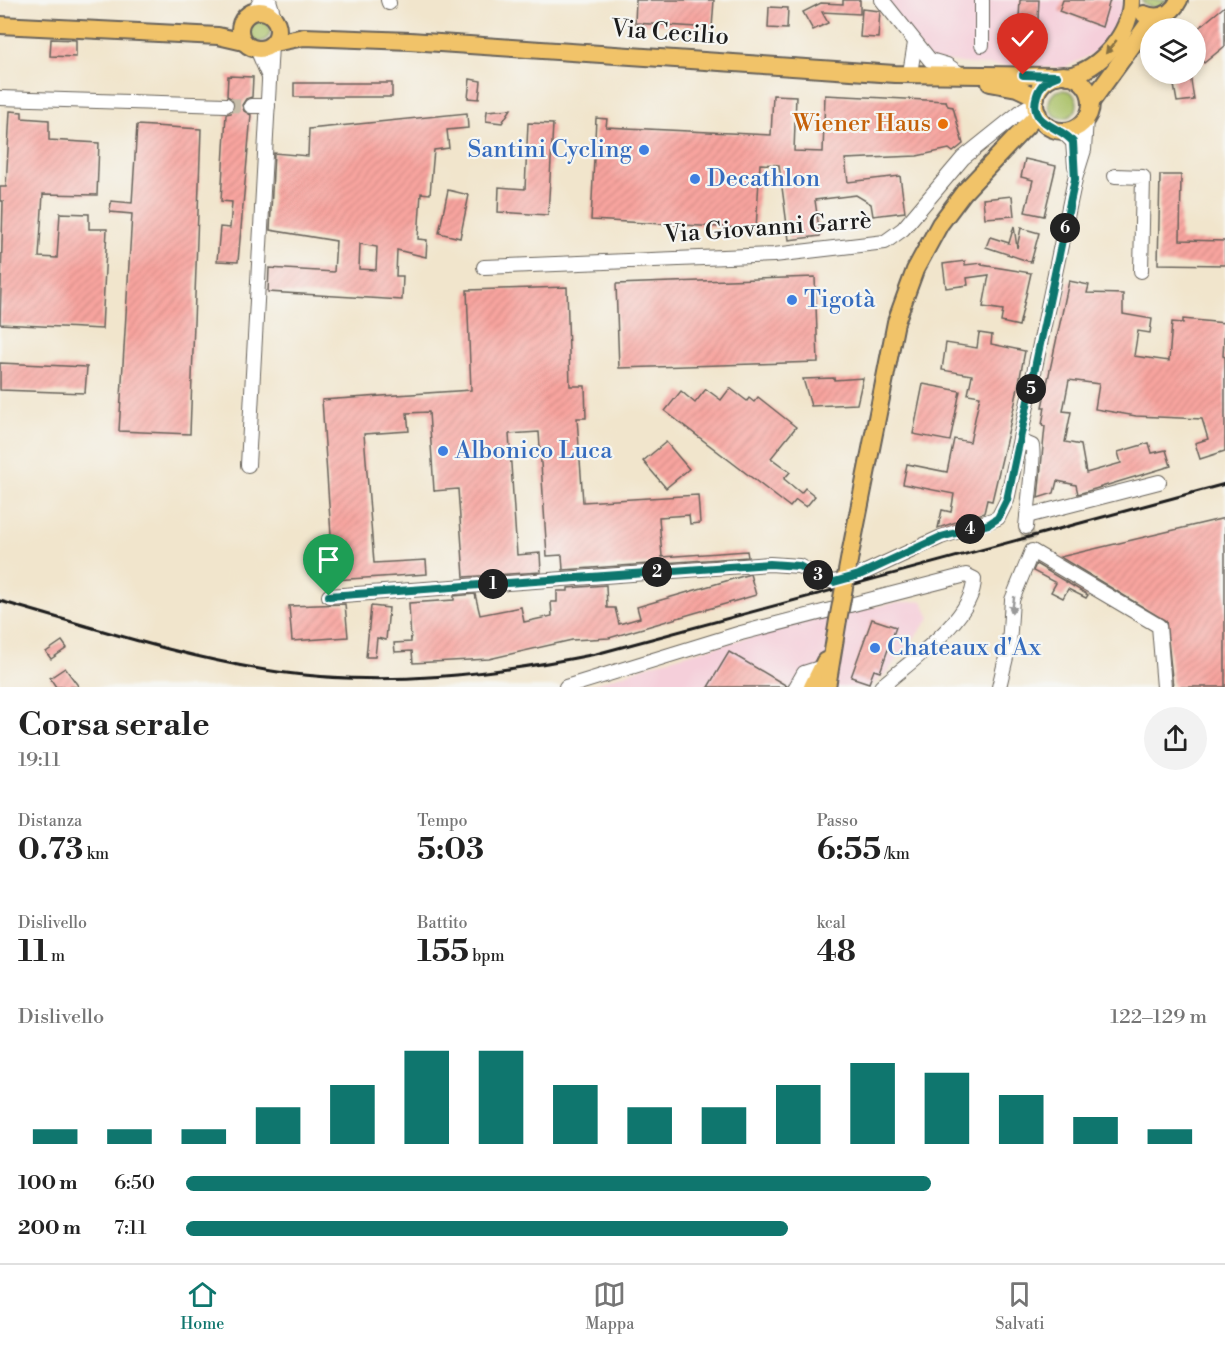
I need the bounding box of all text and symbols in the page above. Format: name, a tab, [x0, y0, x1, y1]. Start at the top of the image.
pin	[997, 13, 1048, 75]
street label: Via Cecilio	[609, 14, 730, 52]
map controls	[1140, 18, 1206, 84]
button: layers	[1140, 18, 1206, 84]
icon: check	[1006, 22, 1039, 55]
one-way arrow	[1104, 39, 1117, 55]
place label: Wiener Haus	[792, 109, 931, 139]
marker: Wiener Haus	[936, 117, 950, 131]
place label: Santini Cycling	[467, 135, 633, 165]
marker: Santini Cycling	[637, 143, 651, 157]
place label: Decathlon	[707, 164, 820, 194]
marker: Decathlon	[688, 172, 702, 186]
street label: Via Giovanni Garrè	[662, 206, 873, 250]
pin: 6	[1050, 213, 1080, 243]
text: 6	[1060, 218, 1070, 238]
place label: Tigotà	[804, 285, 876, 315]
marker: Tigotà	[785, 293, 799, 307]
pin: 5	[1016, 374, 1046, 404]
text: 5	[1026, 379, 1036, 399]
place label: Albonico Luca	[454, 436, 613, 466]
marker: Albonico Luca	[436, 444, 450, 458]
pin: 4	[955, 514, 985, 544]
text: 4	[965, 519, 975, 539]
pin	[303, 534, 354, 596]
icon: arrive	[312, 543, 345, 576]
pin: 2	[642, 557, 672, 587]
pin: 3	[803, 560, 833, 590]
text: 2	[652, 562, 662, 582]
text: 3	[813, 565, 823, 585]
pin: 1	[478, 569, 508, 599]
text: 1	[489, 574, 497, 594]
one-way arrow	[1008, 596, 1017, 615]
place label: Chateaux d'Ax	[887, 633, 1042, 663]
marker: Chateaux d'Ax	[868, 641, 882, 655]
text: Corsa serale	[18, 705, 210, 746]
button: share	[1144, 707, 1207, 770]
text: 19:11	[18, 748, 60, 773]
text: Distanza	[18, 811, 82, 831]
text: Tempo	[417, 811, 467, 831]
text: Passo	[817, 811, 858, 831]
text: 0.73	[18, 831, 83, 869]
text: 5:03	[417, 831, 484, 869]
text: 6:55	[817, 831, 881, 869]
text: km	[83, 844, 109, 864]
text: /km	[881, 844, 910, 864]
text: Dislivello	[18, 913, 87, 933]
text: Battito	[417, 913, 468, 933]
text: kcal	[817, 913, 846, 933]
text: 11	[18, 933, 48, 971]
text: 155	[417, 933, 469, 971]
text: 48	[817, 933, 856, 971]
text: m	[48, 946, 65, 966]
text: bpm	[469, 946, 505, 966]
text: Dislivello	[18, 1005, 104, 1030]
text: 122–129 m	[1110, 1005, 1207, 1030]
text: 100 m	[18, 1171, 77, 1196]
text: 6:50	[114, 1171, 155, 1196]
text: 200 m	[18, 1216, 81, 1241]
text: 7:11	[114, 1216, 147, 1241]
tab: Home	[181, 1278, 224, 1334]
tab: Mappa	[585, 1278, 634, 1334]
tab: Salvati	[995, 1278, 1044, 1334]

